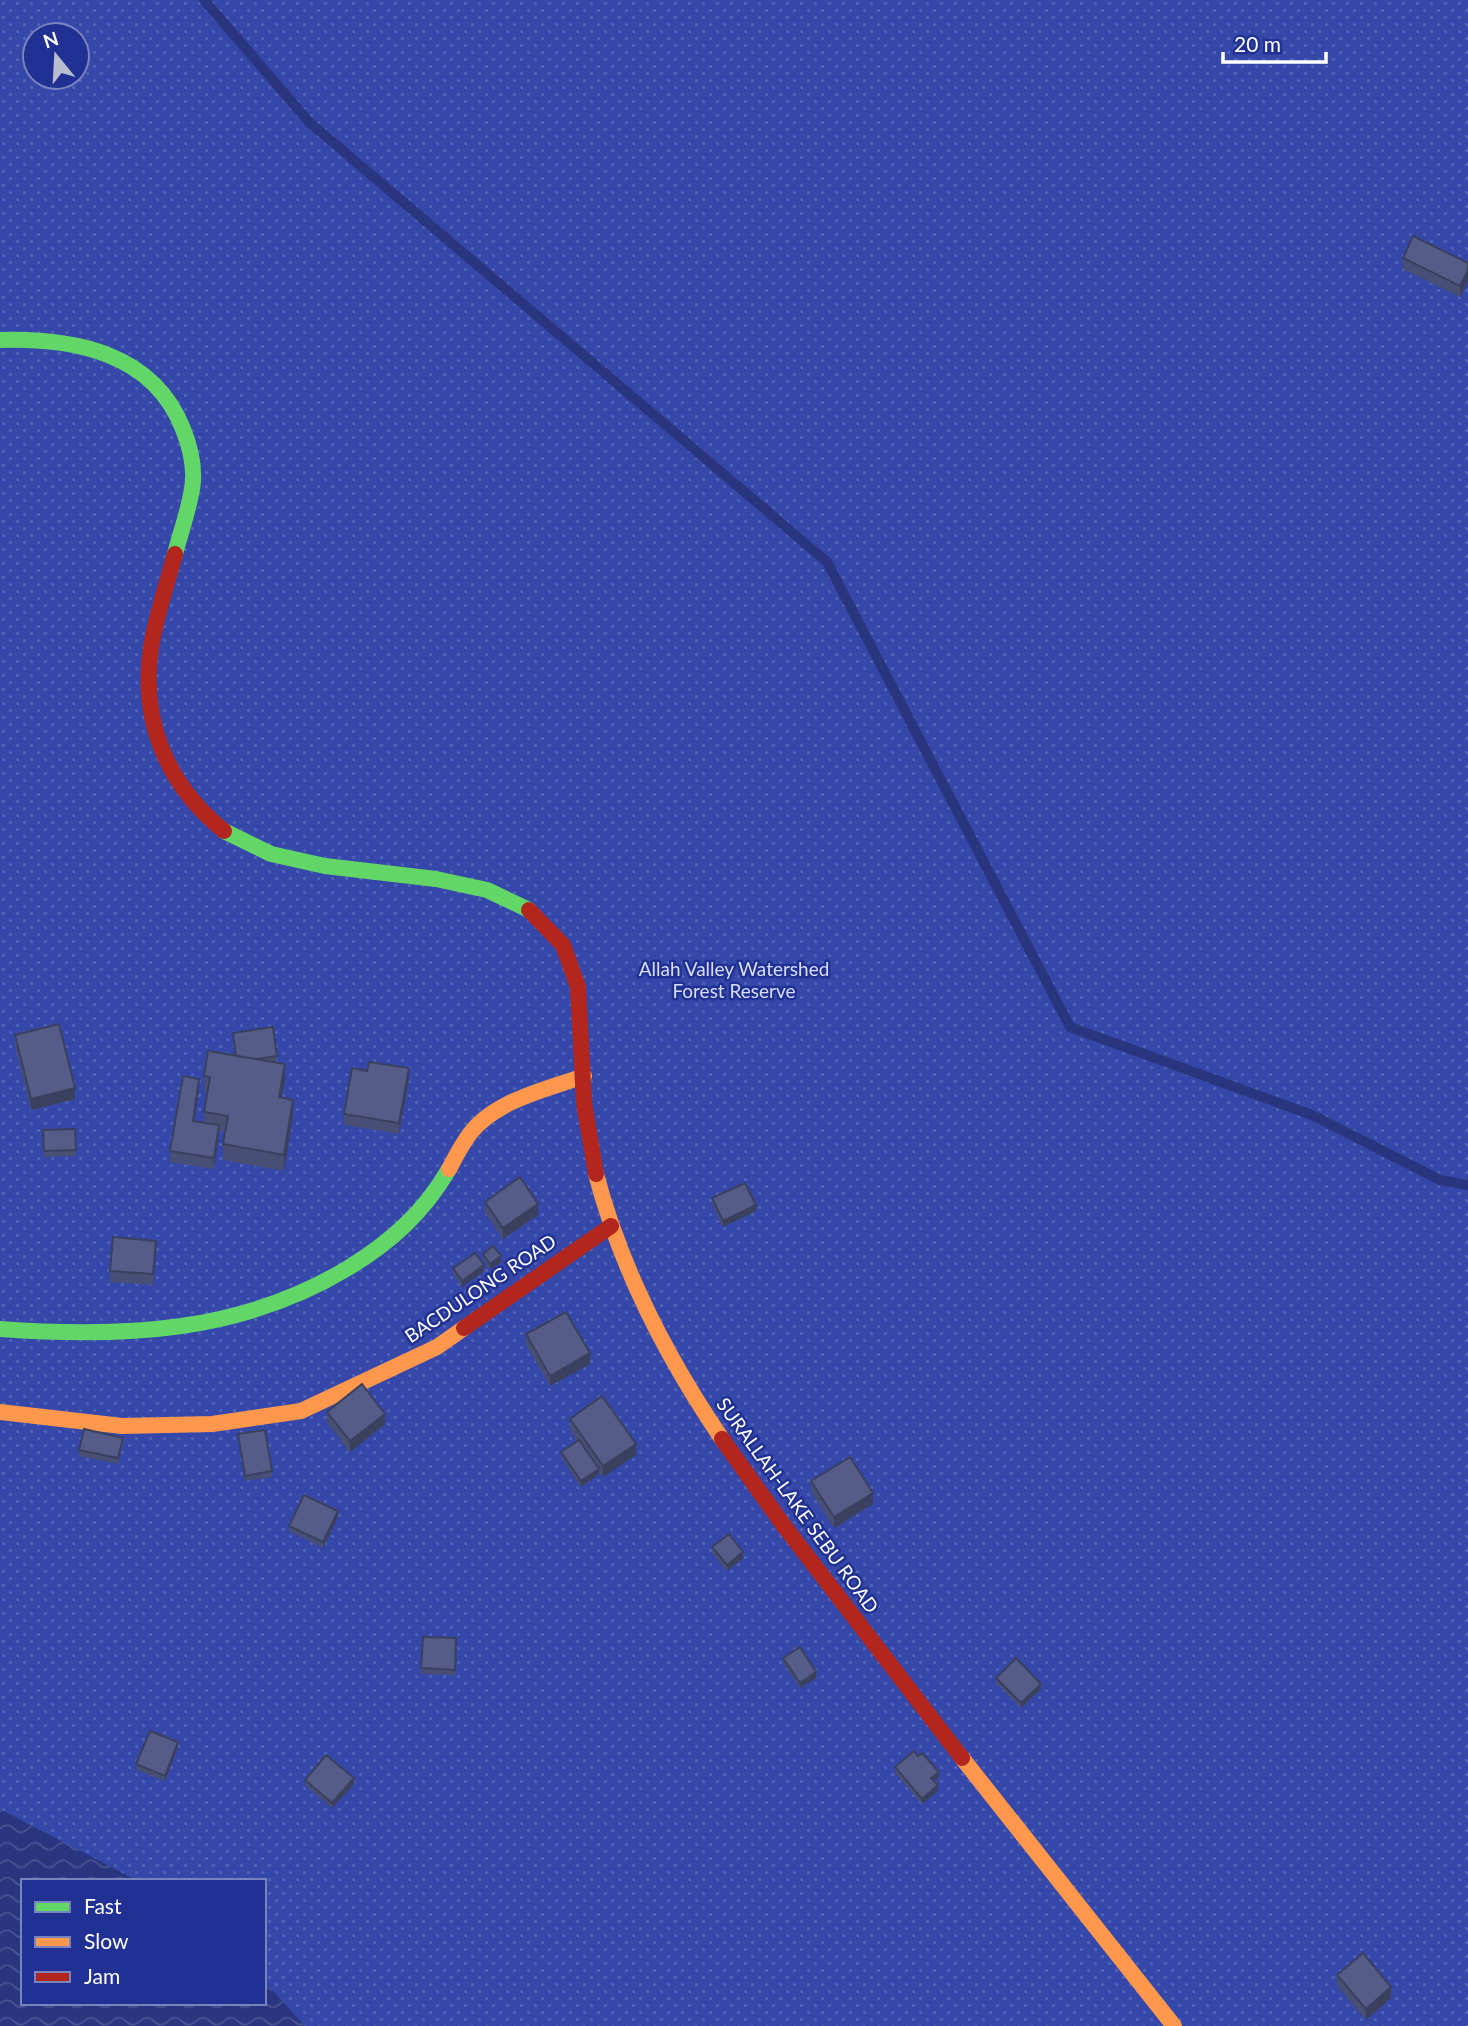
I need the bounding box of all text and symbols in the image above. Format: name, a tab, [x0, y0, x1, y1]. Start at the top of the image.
north arrow	[21, 21, 91, 91]
scale bar	[1223, 21, 1326, 65]
text: N	[40, 26, 61, 53]
text: 20 m	[1234, 31, 1281, 56]
park label: Allah Valley Watershed Forest Reserve	[639, 957, 829, 1002]
street label: BACDULONG ROAD	[400, 1229, 560, 1347]
street label: SURALLAH-LAKE SEBU ROAD	[712, 1393, 884, 1617]
legend	[21, 1879, 266, 2005]
text: Fast	[84, 1893, 122, 1918]
text: Slow	[84, 1928, 129, 1953]
text: Jam	[84, 1963, 120, 1988]

